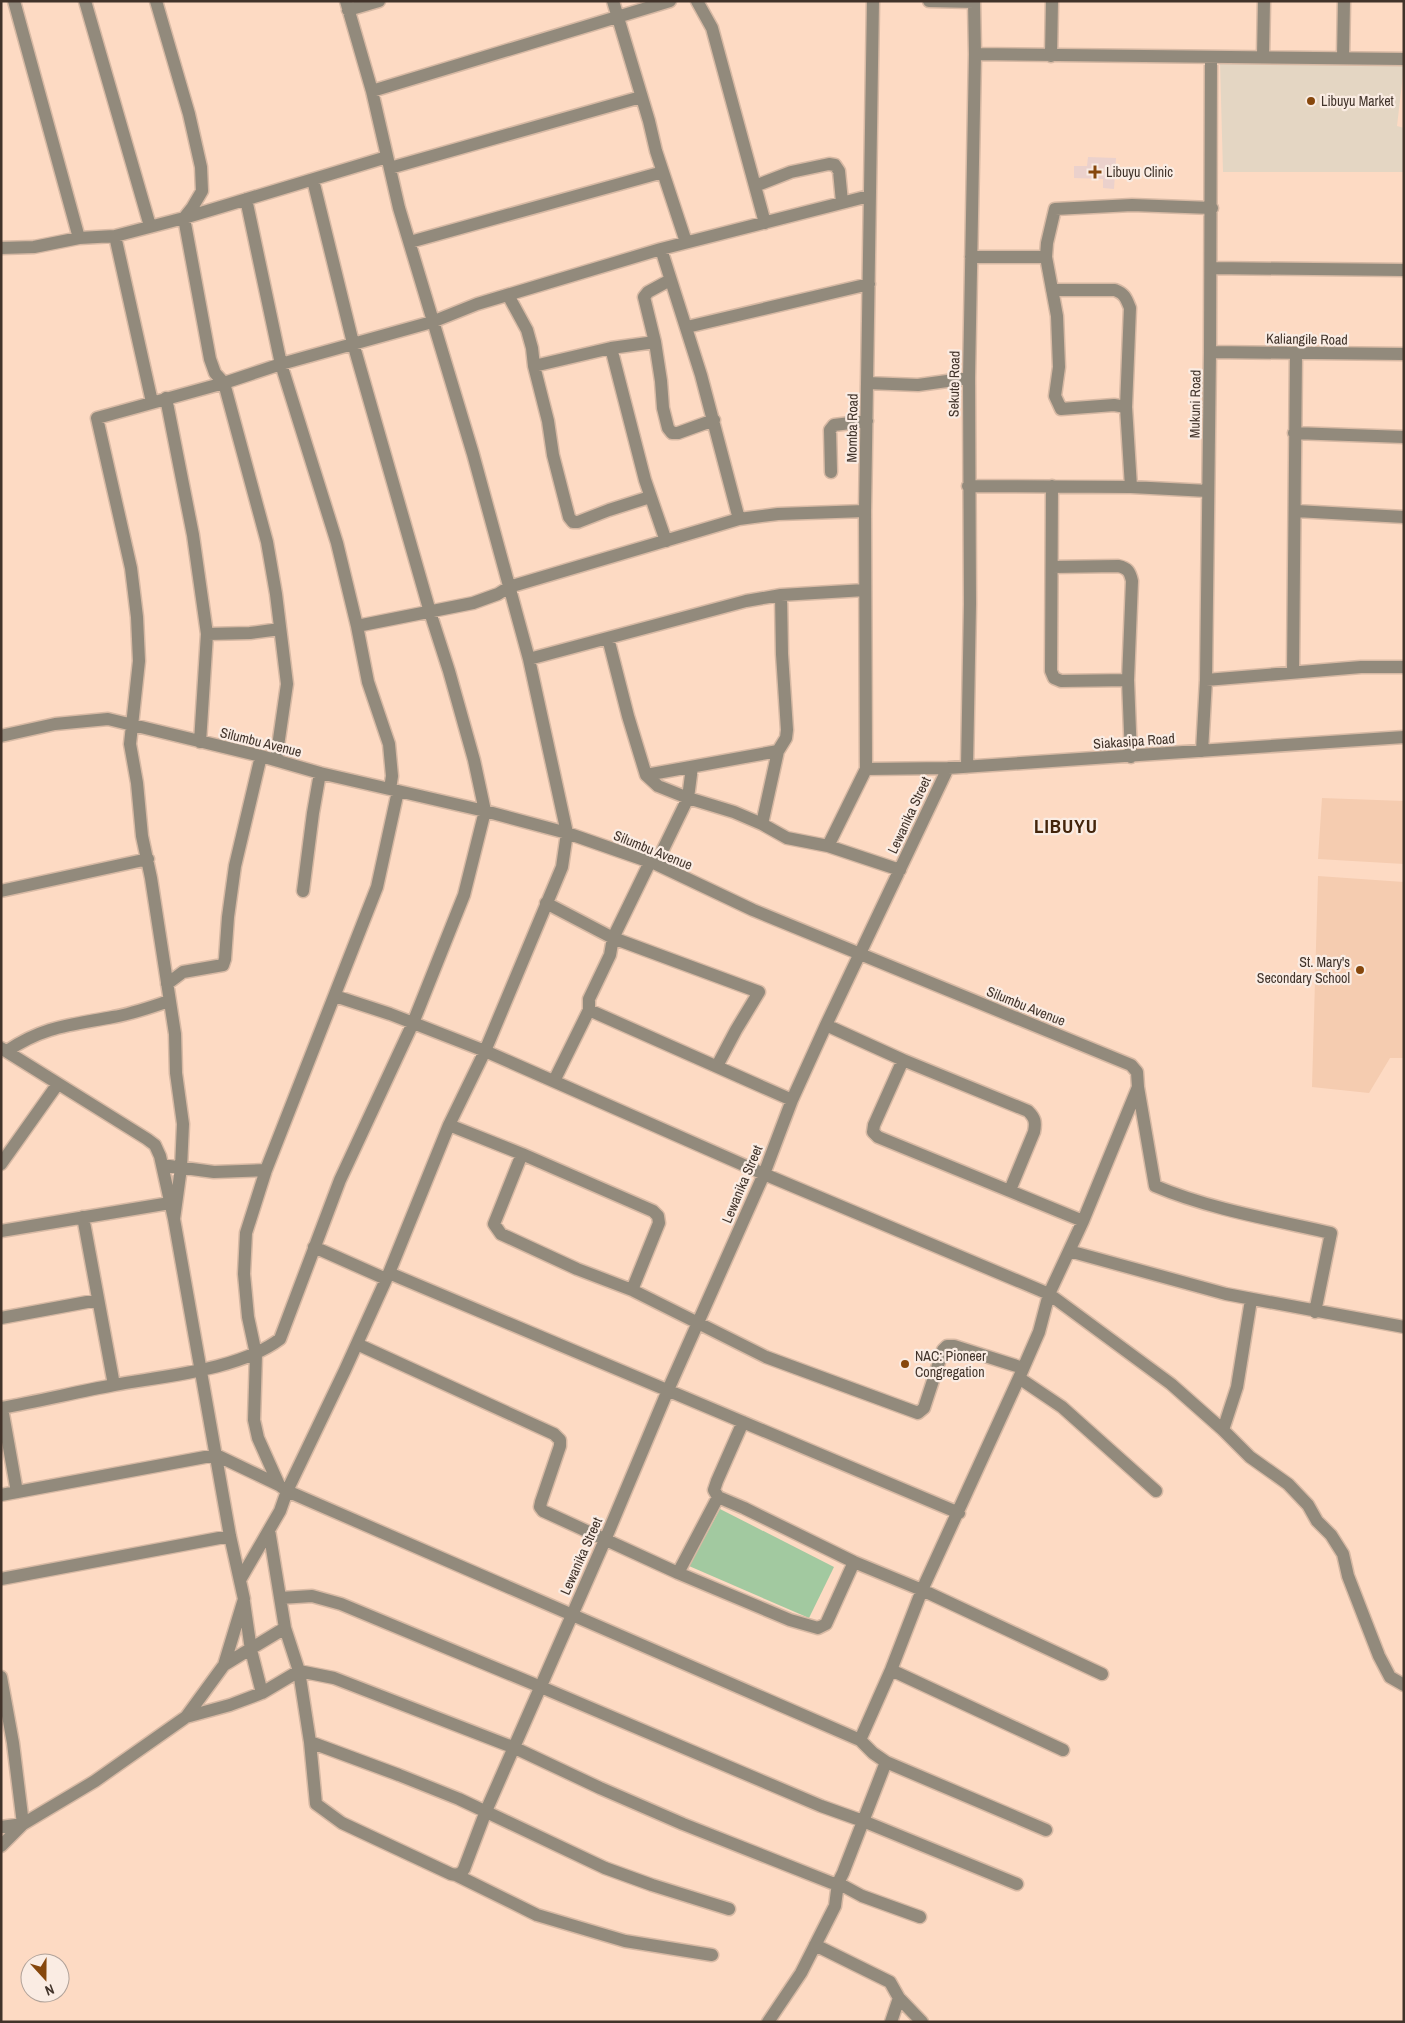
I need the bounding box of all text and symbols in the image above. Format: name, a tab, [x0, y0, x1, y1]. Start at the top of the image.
place label: Libuyu Market	[1321, 92, 1394, 110]
marker: Libuyu Market	[1305, 95, 1317, 107]
place label: Libuyu Clinic	[1106, 163, 1173, 181]
marker: Libuyu Clinic	[1088, 165, 1102, 179]
street label: Kaliangile Road	[1266, 329, 1348, 349]
street label: Sekute Road	[944, 351, 964, 417]
street label: Mukuni Road	[1185, 370, 1205, 438]
street label: Momba Road	[842, 393, 862, 463]
street label: Silumbu Avenue	[218, 723, 304, 761]
street label: Siakasipa Road	[1093, 729, 1175, 753]
street label: Lewanika Street	[883, 774, 935, 856]
district label: LIBUYU	[1034, 813, 1098, 839]
street label: Silumbu Avenue	[611, 826, 695, 874]
place label: St. Mary's Secondary School	[1257, 953, 1350, 987]
marker: St. Mary's Secondary School	[1354, 964, 1366, 976]
street label: Silumbu Avenue	[984, 982, 1068, 1030]
street label: Lewanika Street	[718, 1142, 766, 1226]
place label: NAC: Pioneer Congregation	[915, 1347, 986, 1381]
marker: NAC: Pioneer Congregation	[899, 1358, 911, 1370]
street label: Lewanika Street	[556, 1514, 606, 1598]
north arrow	[20, 1953, 70, 2003]
text: N	[43, 1980, 57, 2000]

